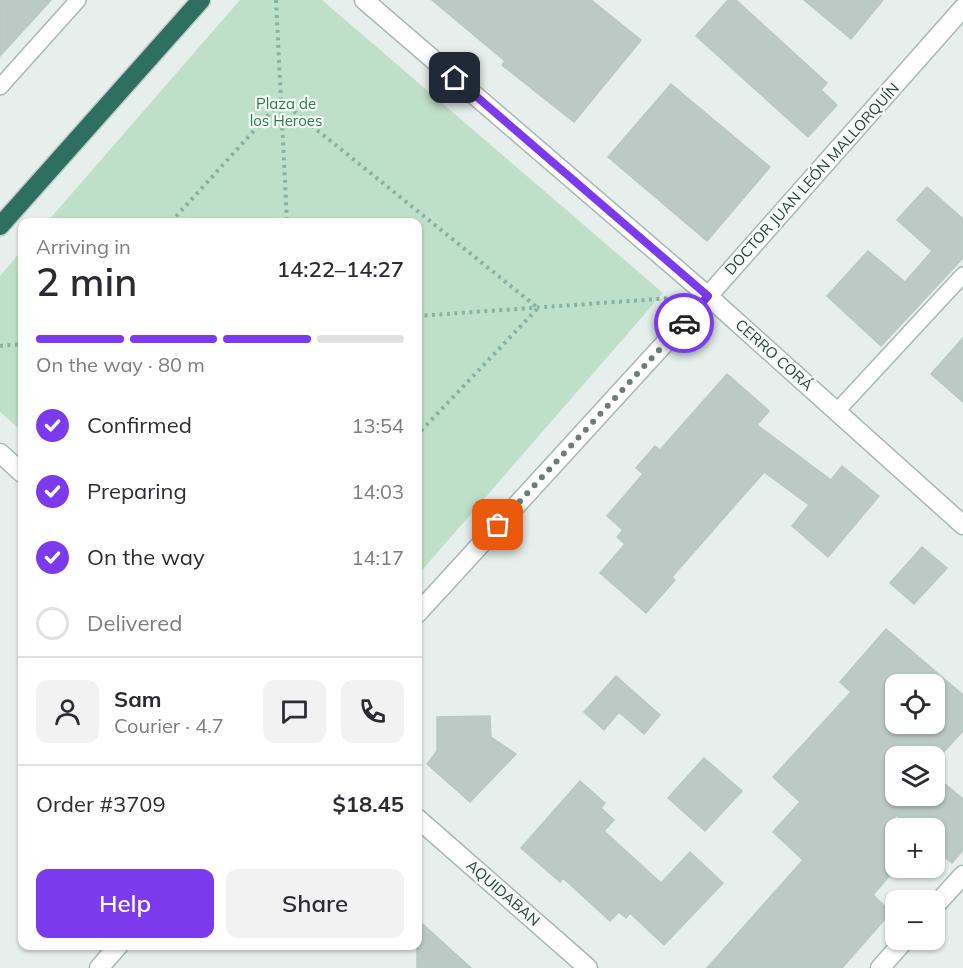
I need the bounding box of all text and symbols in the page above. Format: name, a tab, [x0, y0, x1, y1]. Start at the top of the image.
pin	[429, 52, 480, 103]
icon: home	[438, 61, 471, 94]
street label: DOCTOR JUAN LEÓN MALLORQUÍN	[720, 79, 903, 279]
park label: Plaza de los Heroes	[250, 94, 322, 130]
text: Arriving in	[36, 234, 131, 259]
text: 14:22–14:27	[277, 255, 404, 283]
text: 2 min	[36, 257, 137, 306]
courier	[654, 293, 714, 353]
icon: car	[668, 307, 701, 340]
street label: CERRO CORÁ	[732, 315, 817, 394]
text: On the way · 80 m	[36, 352, 205, 377]
icon: check	[36, 409, 69, 442]
text: Confirmed	[87, 411, 192, 439]
text: 13:54	[351, 413, 404, 438]
icon: check	[36, 475, 69, 508]
text: Preparing	[87, 477, 187, 505]
text: 14:03	[351, 479, 404, 504]
pin	[472, 499, 523, 550]
icon: bag	[481, 508, 514, 541]
icon: check	[36, 541, 69, 574]
text: On the way	[87, 543, 205, 571]
text: 14:17	[351, 545, 404, 570]
text: Delivered	[87, 609, 182, 637]
map controls	[885, 674, 945, 950]
button: locate	[885, 674, 945, 734]
button: person	[36, 680, 99, 743]
button: chat	[263, 680, 326, 743]
button: phone	[341, 680, 404, 743]
text: Sam	[114, 685, 162, 713]
text: Courier · 4.7	[114, 713, 224, 738]
button: layers	[885, 746, 945, 806]
text: Order #3709	[36, 790, 166, 818]
text: $18.45	[333, 790, 404, 818]
button: +	[885, 818, 945, 878]
street label: AQUIDABAN	[463, 855, 544, 930]
button: Help	[36, 869, 214, 938]
button: Share	[226, 869, 404, 938]
button: −	[885, 890, 945, 950]

